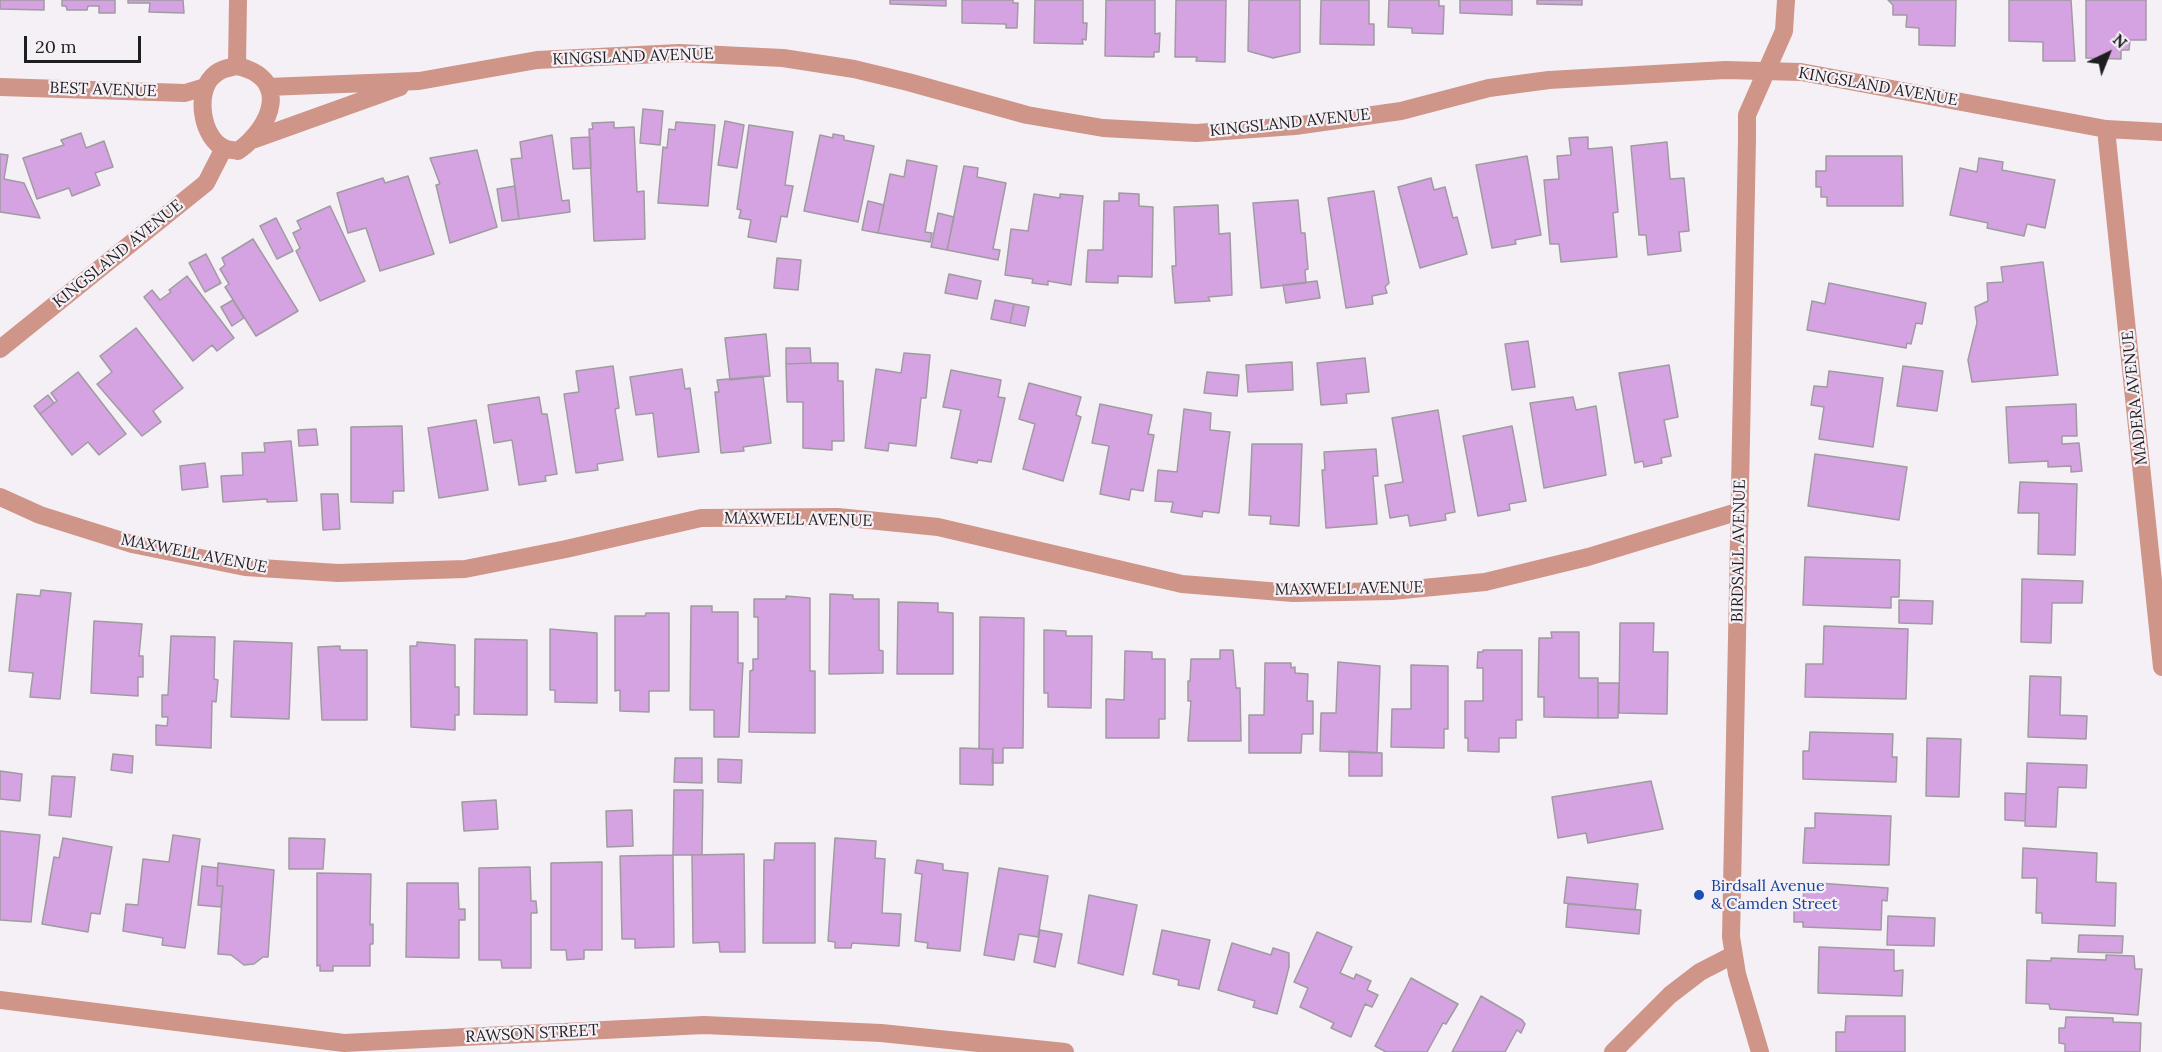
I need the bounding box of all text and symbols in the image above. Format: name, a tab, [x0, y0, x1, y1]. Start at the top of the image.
scale bar	[27, 24, 144, 62]
north arrow	[2078, 24, 2138, 84]
text: N	[2109, 29, 2132, 52]
text: 20 m	[35, 35, 77, 58]
street label: KINGSLAND AVENUE	[552, 45, 714, 69]
street label: KINGSLAND AVENUE	[1797, 64, 1959, 110]
street label: BEST AVENUE	[49, 79, 157, 101]
street label: KINGSLAND AVENUE	[1209, 105, 1371, 141]
street label: KINGSLAND AVENUE	[49, 196, 187, 312]
street label: MADERA AVENUE	[2118, 330, 2152, 466]
street label: BIRDSALL AVENUE	[1728, 479, 1750, 623]
street label: MAXWELL AVENUE	[724, 509, 872, 531]
street label: MAXWELL AVENUE	[119, 530, 269, 578]
street label: MAXWELL AVENUE	[1275, 578, 1423, 600]
place label: Birdsall Avenue & Camden Street	[1711, 876, 1838, 914]
marker: Birdsall Avenue & Camden Street	[1692, 888, 1706, 902]
street label: RAWSON STREET	[465, 1021, 599, 1047]

